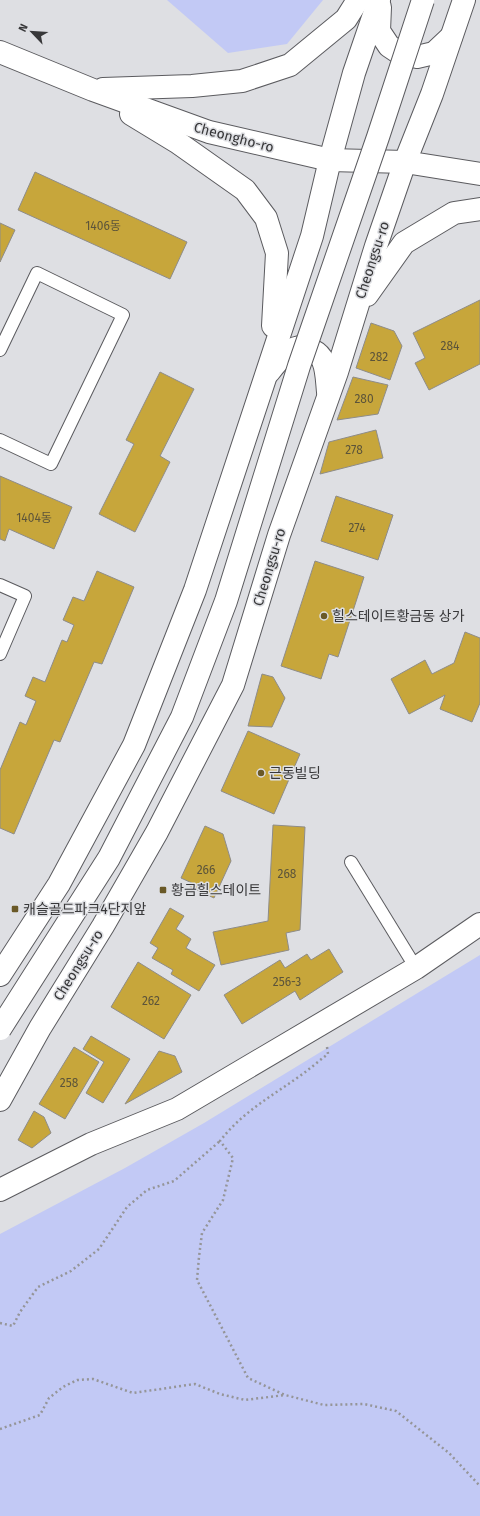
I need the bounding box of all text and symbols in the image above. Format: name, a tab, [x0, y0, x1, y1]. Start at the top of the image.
north arrow	[12, 12, 52, 52]
text: N	[16, 22, 31, 34]
street label: Cheongho-ro	[192, 119, 276, 156]
house number: 1406동	[85, 219, 121, 233]
street label: Cheongsu-ro	[352, 219, 393, 301]
house number: 284	[441, 339, 460, 353]
house number: 282	[370, 350, 388, 364]
house number: 280	[354, 392, 374, 406]
house number: 278	[345, 443, 363, 457]
house number: 1404동	[16, 511, 52, 525]
house number: 274	[348, 521, 366, 535]
street label: Cheongsu-ro	[250, 526, 289, 608]
place label: 힐스테이트황금동 상가	[332, 608, 465, 625]
marker: 힐스테이트황금동 상가	[319, 611, 329, 621]
place label: 근동빌딩	[269, 765, 321, 782]
marker: 근동빌딩	[256, 768, 266, 778]
house number: 266	[197, 863, 215, 877]
house number: 268	[278, 867, 297, 881]
place label: 황금힐스테이트	[171, 882, 261, 899]
marker: 황금힐스테이트	[158, 885, 168, 895]
place label: 캐슬골드파크4단지앞	[23, 901, 146, 918]
marker: 캐슬골드파크4단지앞	[10, 904, 20, 914]
street label: Cheongsu-ro	[50, 927, 107, 1004]
house number: 256-3	[273, 975, 301, 989]
house number: 262	[142, 994, 160, 1008]
house number: 258	[60, 1076, 79, 1090]

